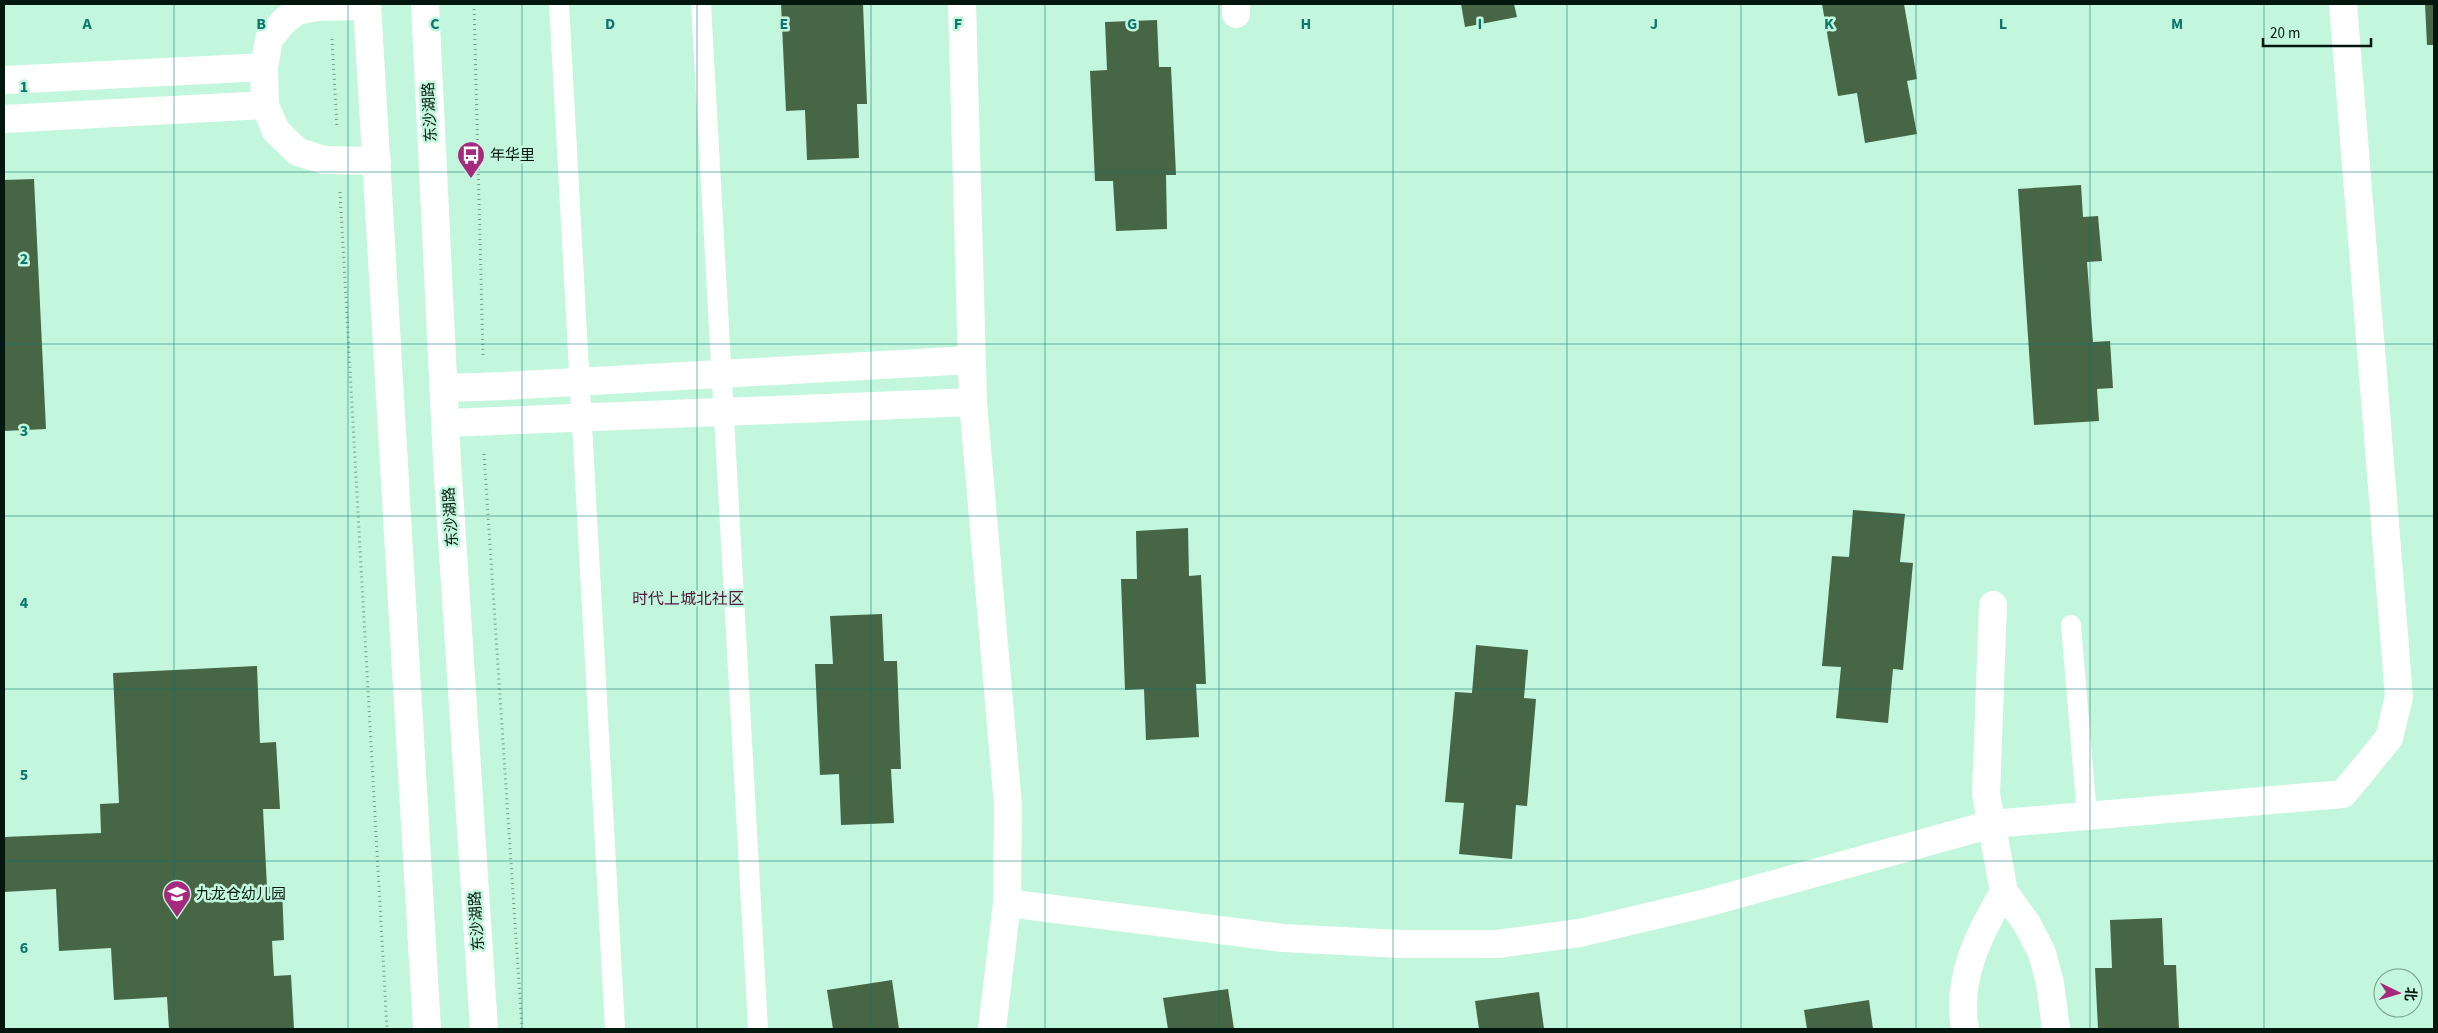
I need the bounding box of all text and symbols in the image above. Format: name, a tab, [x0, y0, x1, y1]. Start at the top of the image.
text: A	[81, 13, 92, 35]
text: B	[256, 13, 266, 35]
text: C	[430, 13, 440, 35]
text: D	[605, 13, 615, 35]
text: E	[780, 13, 788, 35]
text: F	[954, 13, 962, 35]
text: G	[1127, 13, 1137, 35]
text: H	[1301, 13, 1311, 35]
text: I	[1478, 13, 1482, 35]
text: J	[1650, 13, 1658, 35]
text: K	[1824, 13, 1834, 35]
text: L	[1999, 13, 2007, 35]
text: M	[2171, 13, 2183, 35]
scale bar	[2263, 15, 2370, 47]
text: 20 m	[2270, 23, 2300, 44]
text: 1	[20, 76, 28, 98]
street label: 东沙湖路	[418, 81, 442, 143]
bus stop icon: 年华里	[456, 140, 486, 179]
place label: 年华里	[490, 145, 535, 166]
text: 2	[20, 248, 28, 270]
text: 3	[20, 420, 28, 442]
street label: 东沙湖路	[438, 486, 464, 548]
district label: 时代上城北社区	[632, 588, 744, 610]
text: 4	[20, 592, 29, 614]
text: 5	[20, 764, 28, 786]
school or university icon: 九龙仓幼儿园	[162, 879, 192, 918]
place label: 九龙仓幼儿园	[196, 884, 286, 905]
street label: 东沙湖路	[464, 890, 490, 952]
text: 6	[20, 937, 28, 959]
north arrow	[2373, 968, 2423, 1018]
text: 北	[2399, 986, 2421, 1002]

